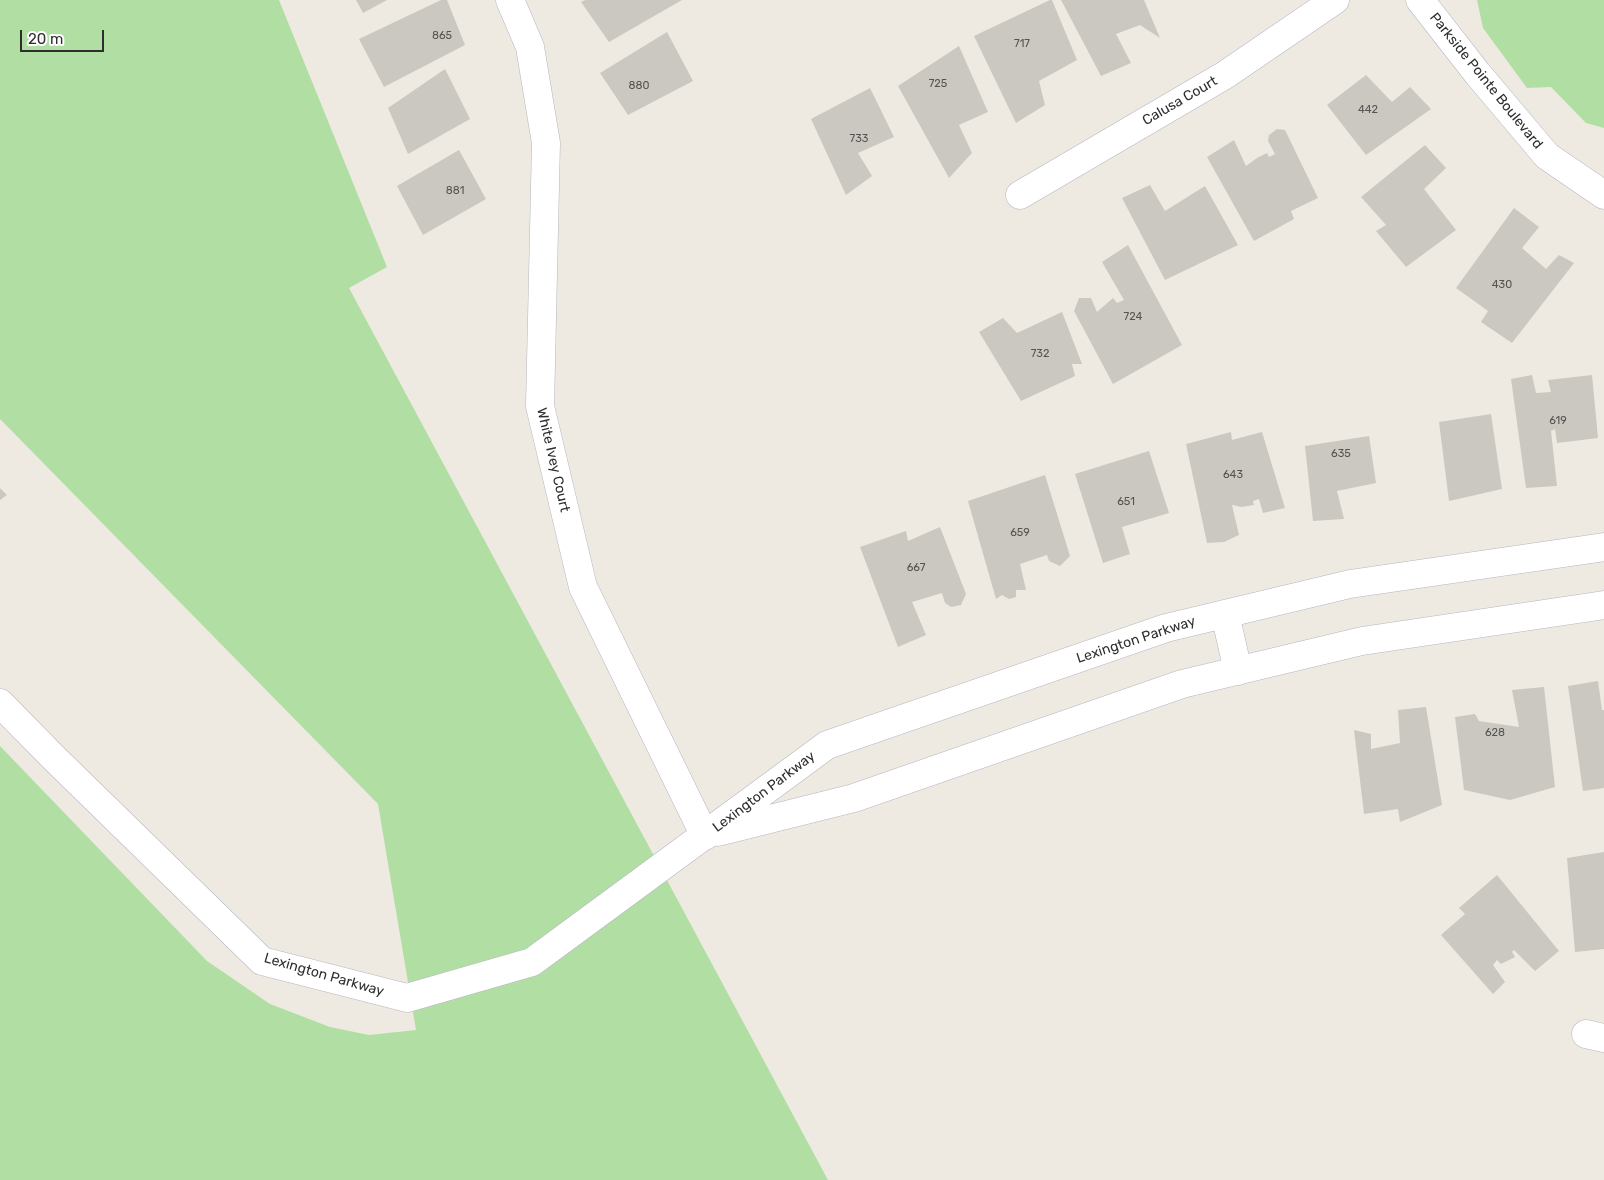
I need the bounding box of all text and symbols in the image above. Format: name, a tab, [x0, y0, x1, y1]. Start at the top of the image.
street label: Parkside Pointe Boulevard	[1426, 10, 1546, 152]
scale bar	[22, 20, 106, 52]
house number: 865	[432, 29, 452, 43]
text: 20 m	[28, 30, 63, 48]
house number: 717	[1014, 37, 1030, 51]
street label: Calusa Court	[1140, 73, 1220, 129]
house number: 725	[929, 77, 947, 91]
house number: 880	[629, 79, 649, 93]
house number: 442	[1358, 103, 1378, 117]
house number: 733	[850, 132, 868, 146]
house number: 881	[446, 184, 464, 198]
house number: 430	[1492, 278, 1512, 292]
house number: 724	[1124, 310, 1142, 324]
house number: 732	[1031, 347, 1049, 361]
street label: White Ivey Court	[533, 406, 573, 514]
house number: 619	[1549, 414, 1567, 428]
house number: 635	[1331, 447, 1351, 461]
house number: 643	[1223, 468, 1243, 482]
house number: 651	[1117, 495, 1135, 509]
house number: 659	[1010, 526, 1030, 540]
house number: 667	[907, 561, 925, 575]
street label: Lexington Parkway	[1074, 613, 1198, 667]
house number: 628	[1485, 726, 1505, 740]
street label: Lexington Parkway	[709, 748, 819, 836]
street label: Lexington Parkway	[262, 950, 386, 1000]

